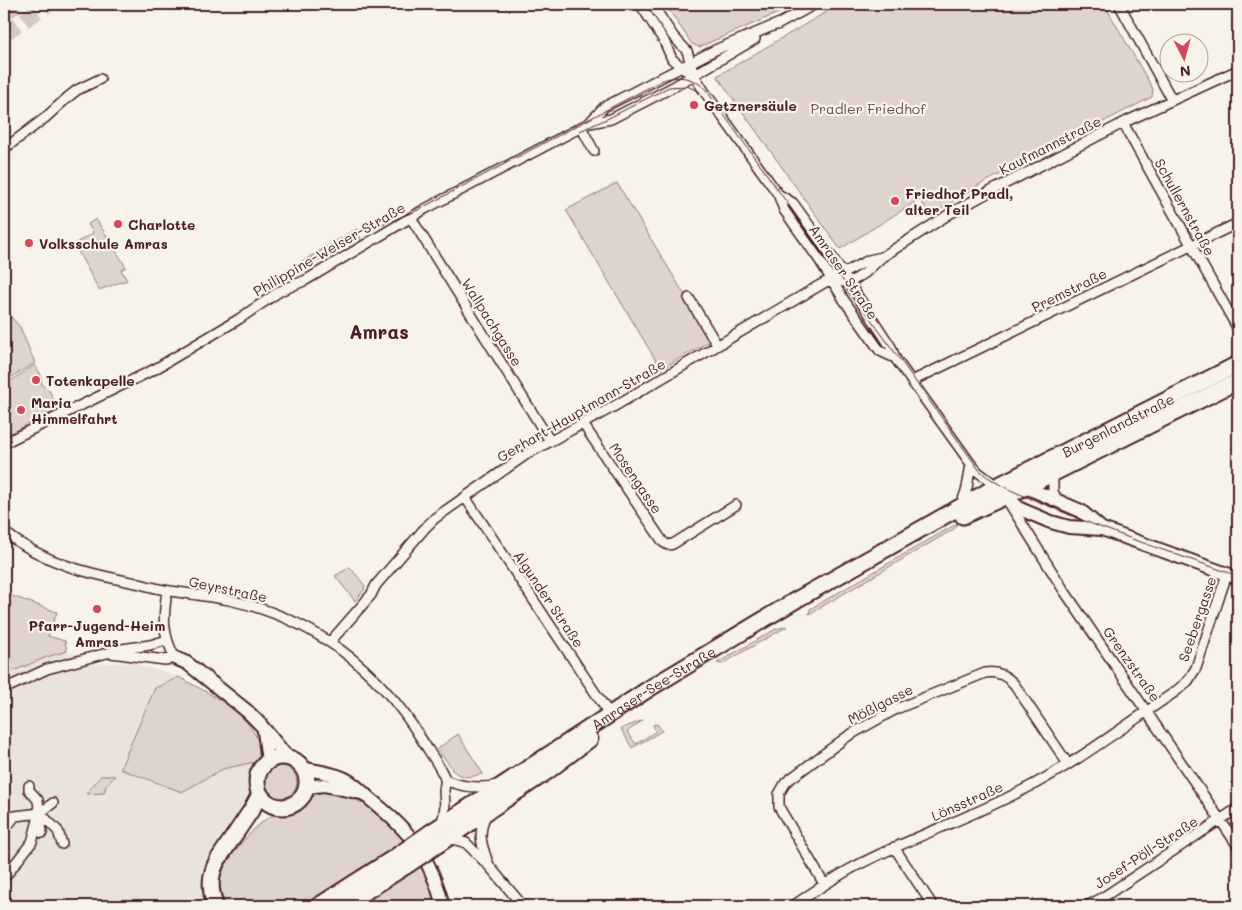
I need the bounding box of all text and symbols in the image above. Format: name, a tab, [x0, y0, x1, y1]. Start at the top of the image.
north arrow	[1160, 32, 1210, 82]
text: N	[1179, 61, 1192, 81]
place label: Getznersäule	[704, 96, 797, 115]
marker: Getznersäule	[688, 99, 700, 111]
park label: Pradler Friedhof	[810, 99, 926, 118]
street label: Kaufmannstraße	[996, 111, 1104, 179]
street label: Schullernstraße	[1150, 155, 1220, 259]
place label: Friedhof Pradl, alter Teil	[905, 184, 1013, 219]
marker: Friedhof Pradl, alter Teil	[889, 195, 901, 207]
street label: Philippine-Welser-Straße	[249, 198, 409, 300]
place label: Charlotte	[128, 215, 195, 234]
marker: Charlotte	[112, 218, 124, 230]
street label: Amraser Straße	[805, 221, 883, 323]
place label: Volksschule Amras	[39, 234, 168, 253]
marker: Volksschule Amras	[23, 237, 35, 249]
street label: Premstraße	[1028, 264, 1110, 316]
street label: Wallpachgasse	[457, 274, 527, 370]
district label: Amras	[349, 319, 409, 344]
street label: Gerhart-Hauptmann-Straße	[493, 354, 669, 466]
place label: Totenkapelle	[46, 371, 135, 390]
marker: Totenkapelle	[30, 374, 42, 386]
street label: Burgenlandstraße	[1059, 389, 1177, 461]
place label: Maria Himmelfahrt	[31, 393, 118, 428]
marker: Maria Himmelfahrt	[15, 404, 27, 416]
street label: Mosengasse	[605, 439, 667, 517]
street label: Algunder Straße	[509, 547, 589, 651]
street label: Geyrstraße	[187, 571, 269, 607]
street label: Seebergasse	[1174, 574, 1220, 664]
marker: Pfarr-Jugend-Heim Amras	[91, 603, 103, 615]
place label: Pfarr-Jugend-Heim Amras	[29, 616, 165, 651]
street label: Grenzstraße	[1099, 623, 1165, 705]
street label: Amraser-See-Straße	[587, 641, 719, 734]
street label: Mößlgasse	[844, 679, 916, 729]
street label: Lönsstraße	[928, 777, 1006, 825]
street label: Josef-Pöll-Straße	[1091, 811, 1201, 893]

